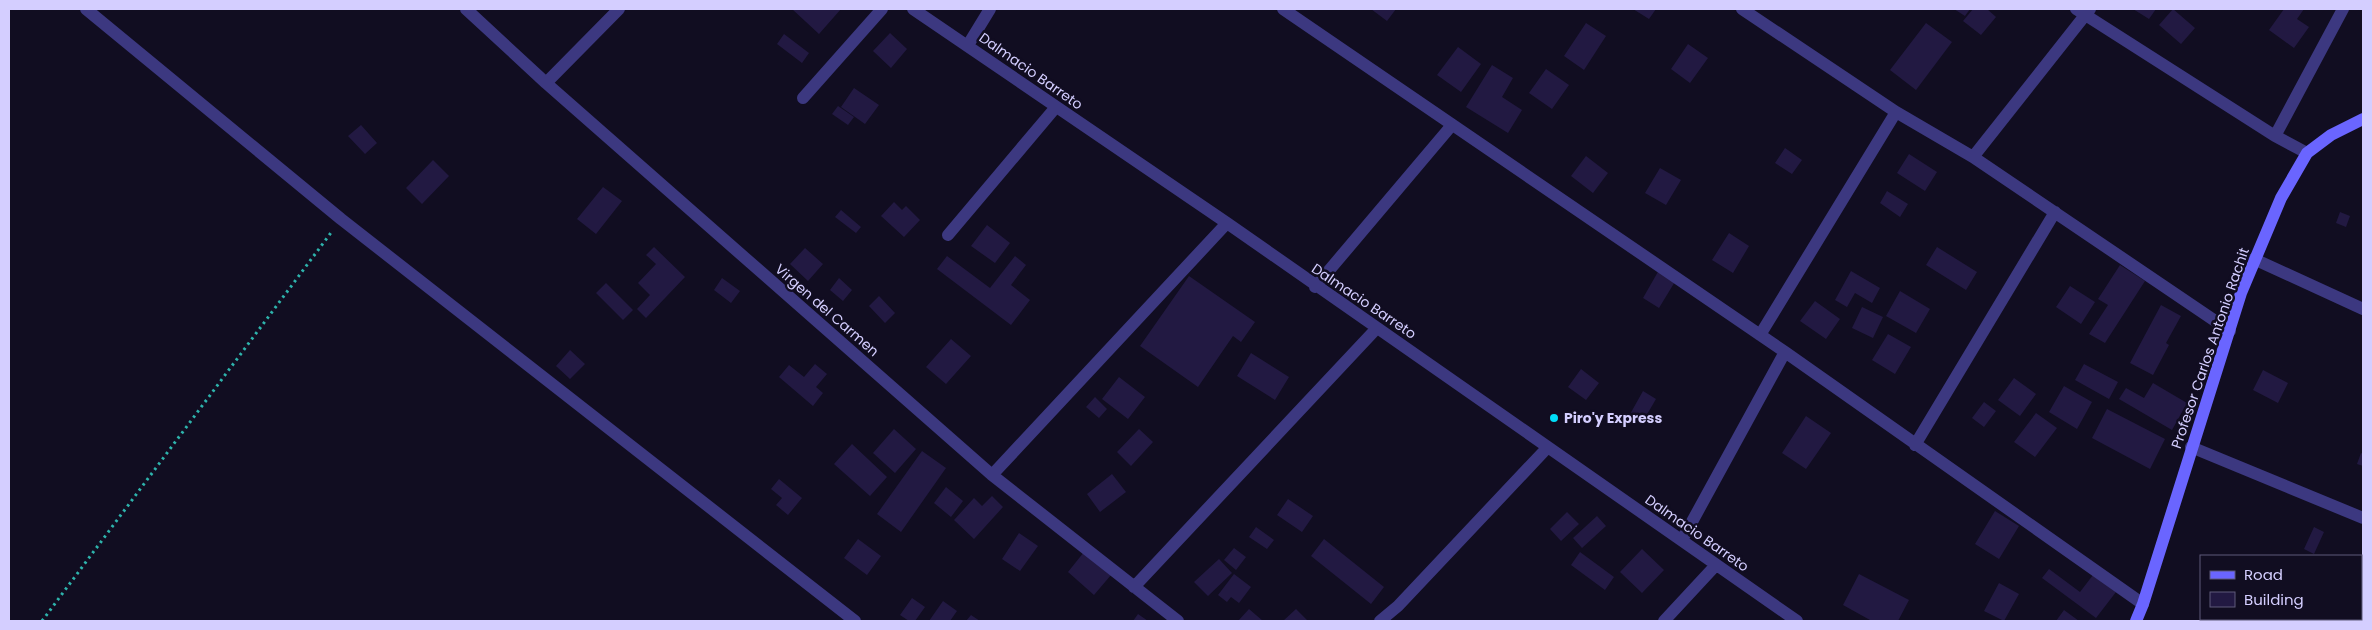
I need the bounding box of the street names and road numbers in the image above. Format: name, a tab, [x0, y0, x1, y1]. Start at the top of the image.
street label: Dalmacio Barreto	[975, 28, 1087, 114]
street label: Profesor Carlos Antonio Rachit	[2166, 245, 2254, 451]
street label: Dalmacio Barreto	[1308, 258, 1420, 344]
street label: Virgen del Carmen	[771, 259, 883, 361]
street label: Dalmacio Barreto	[1641, 490, 1753, 576]

